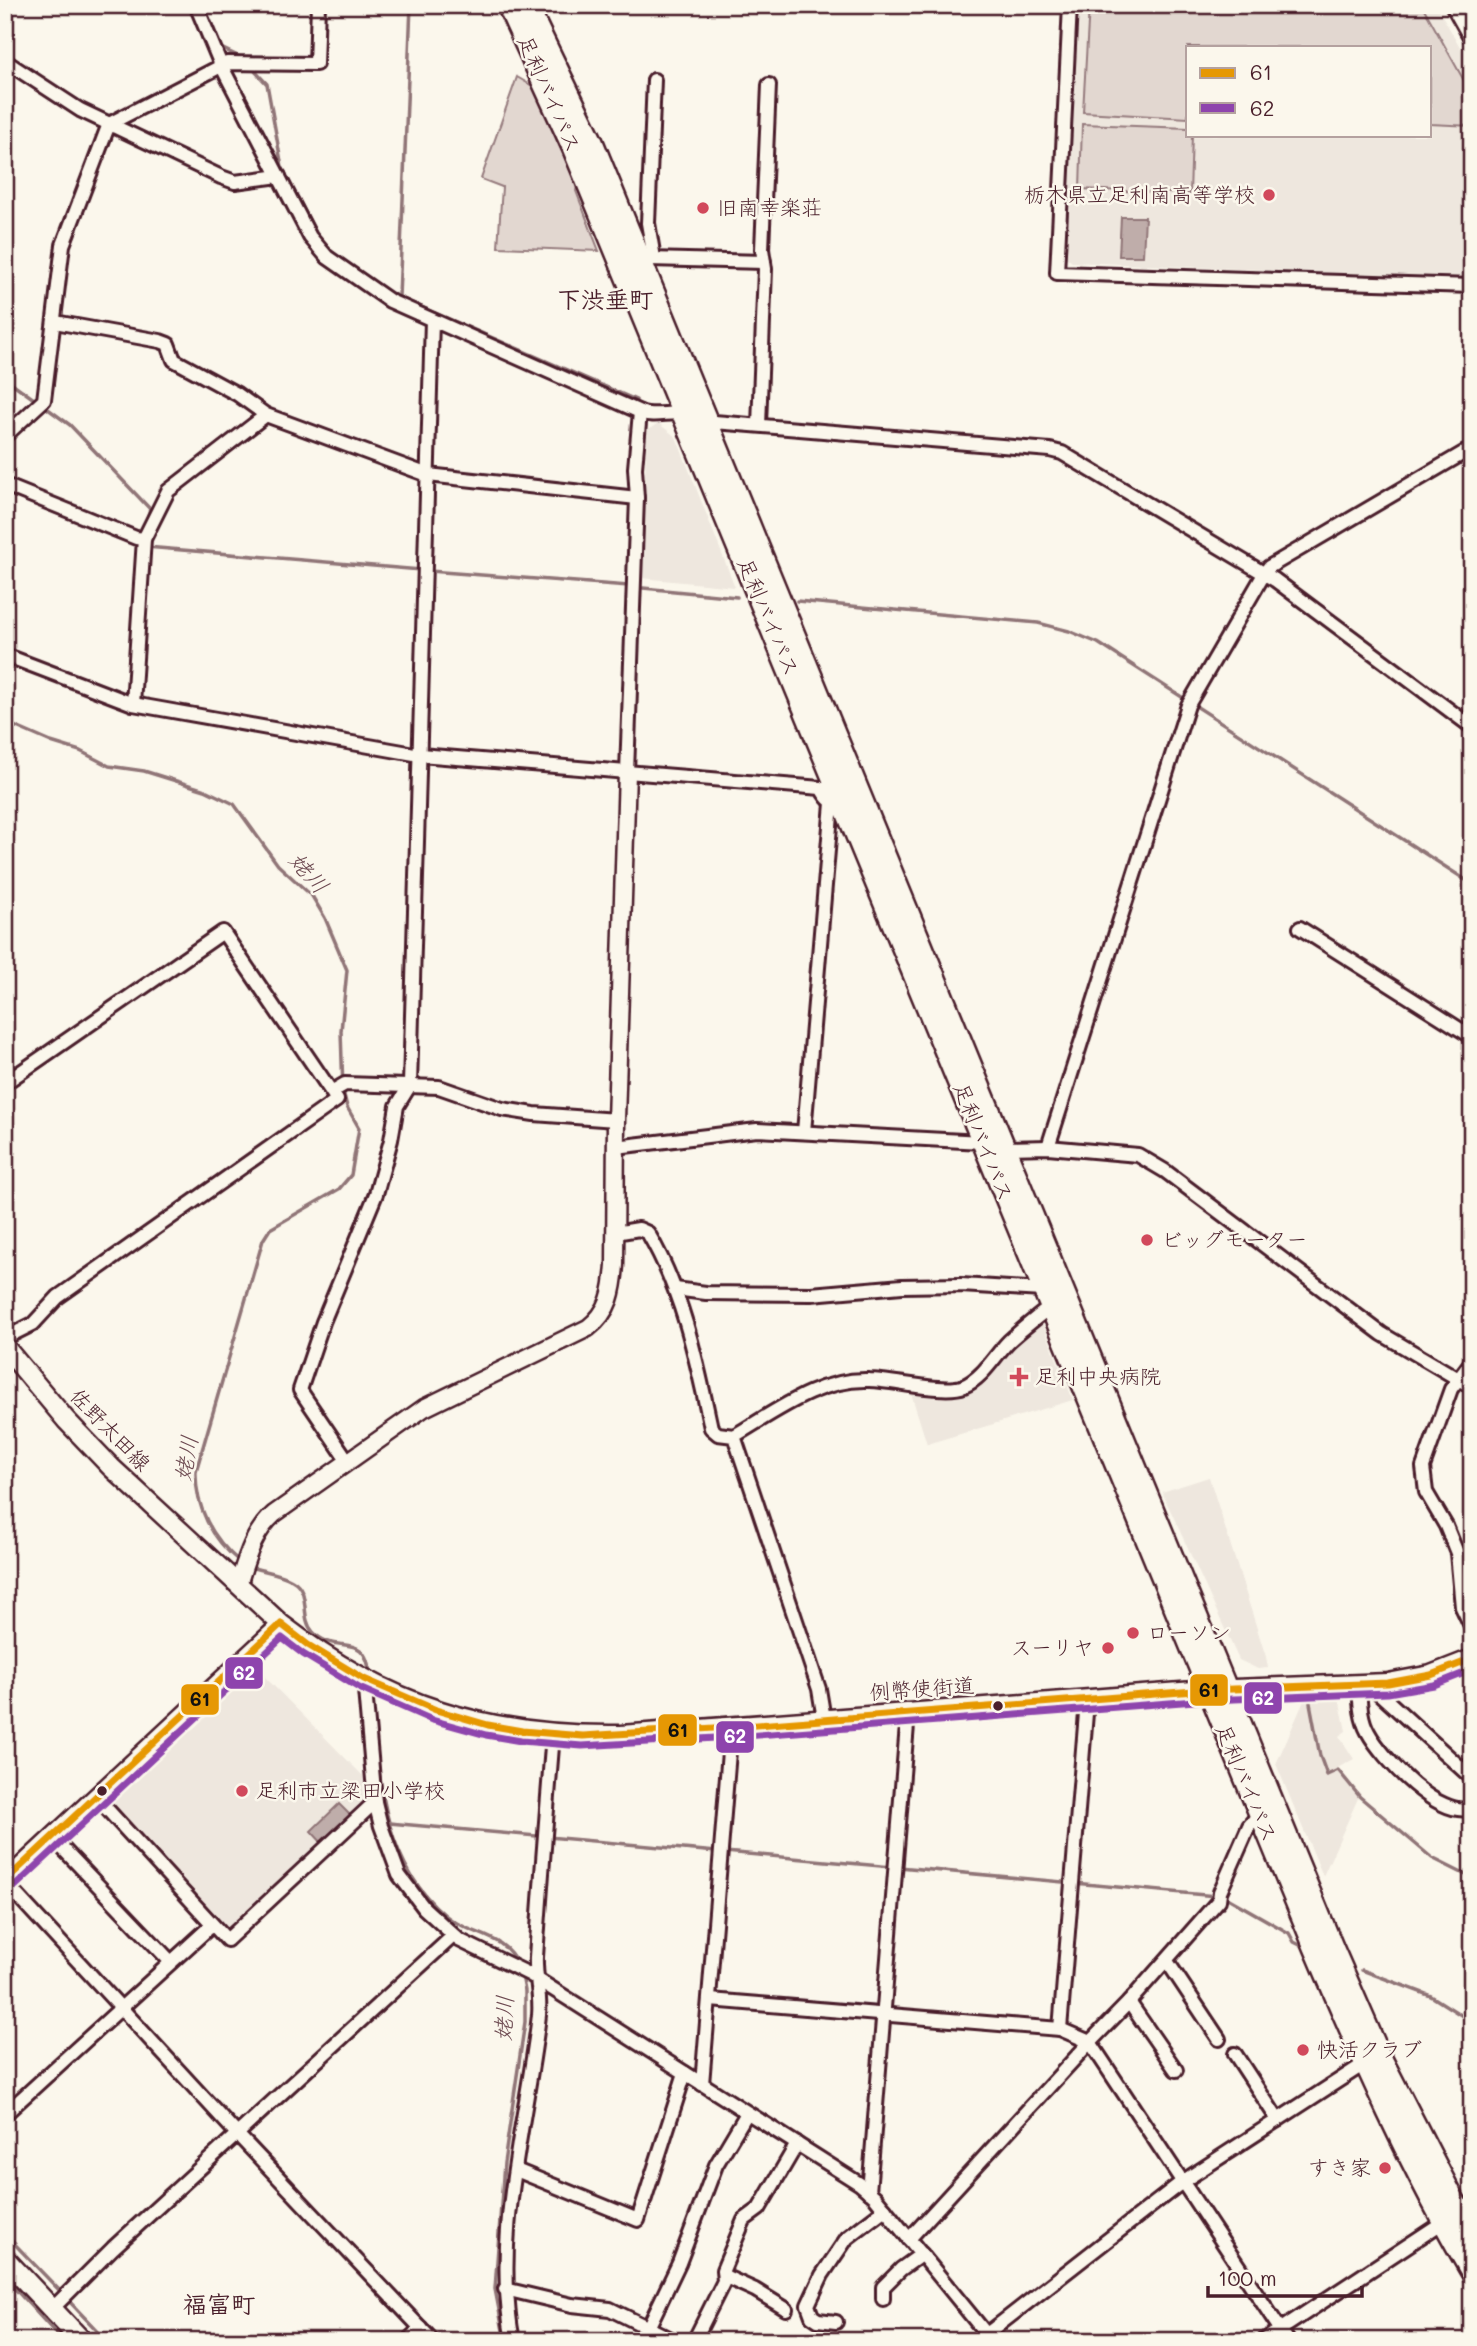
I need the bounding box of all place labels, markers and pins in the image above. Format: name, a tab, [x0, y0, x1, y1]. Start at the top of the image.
place label: 栃木県立足利南高等学校	[1024, 180, 1255, 207]
marker: 栃木県立足利南高等学校	[1261, 187, 1277, 203]
place label: 旧南幸楽荘	[717, 193, 822, 220]
marker: 旧南幸楽荘	[695, 200, 711, 216]
place label: ビッグモーター	[1161, 1225, 1308, 1252]
marker: ビッグモーター	[1139, 1232, 1155, 1248]
place label: 足利中央病院	[1035, 1362, 1161, 1389]
marker: 足利中央病院	[1009, 1367, 1029, 1387]
place label: ローソン	[1147, 1618, 1231, 1645]
marker: ローソン	[1125, 1625, 1141, 1641]
place label: スーリヤ	[1011, 1633, 1094, 1660]
marker: スーリヤ	[1100, 1640, 1116, 1656]
unlabelled marker	[991, 1699, 1005, 1713]
place label: 足利市立梁田小学校	[256, 1776, 445, 1803]
marker: 足利市立梁田小学校	[234, 1783, 250, 1799]
unlabelled marker	[95, 1784, 109, 1798]
place label: 快活クラブ	[1317, 2035, 1422, 2062]
marker: 快活クラブ	[1295, 2042, 1311, 2058]
place label: すき家	[1308, 2153, 1371, 2180]
marker: すき家	[1377, 2160, 1393, 2176]

